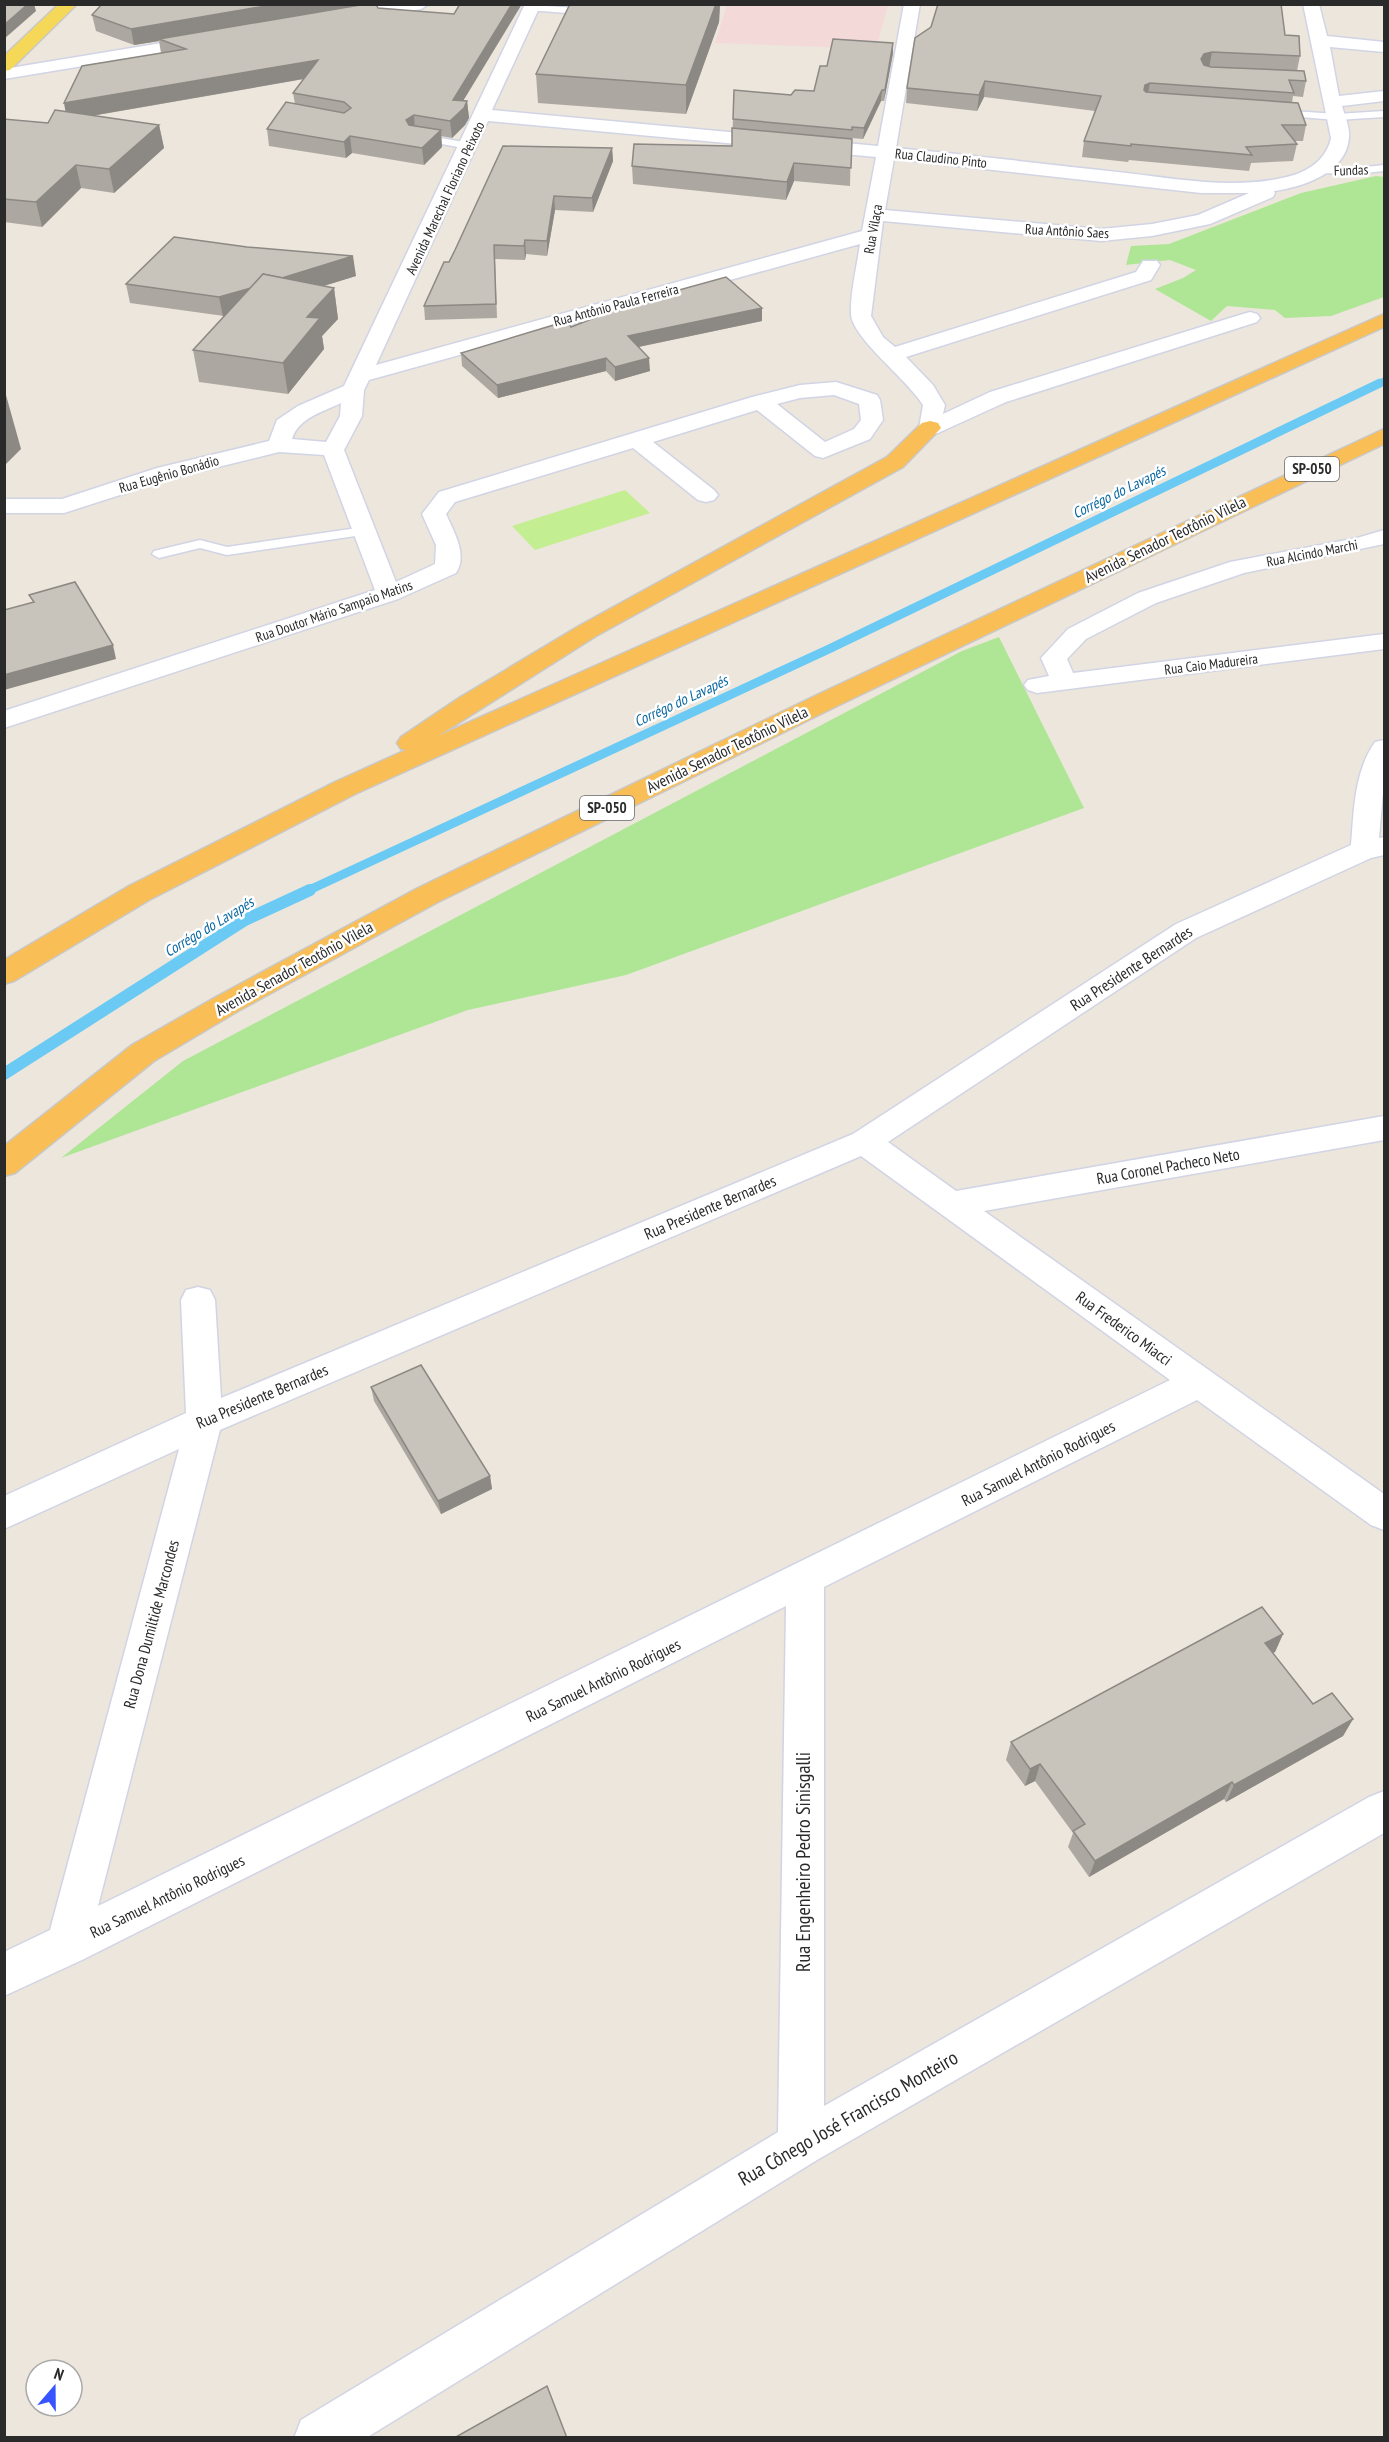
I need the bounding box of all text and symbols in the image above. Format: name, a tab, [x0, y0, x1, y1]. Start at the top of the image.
street label: Avenida Marechal Floriano Peixoto	[402, 119, 488, 277]
street label: Rua Claudino Pinto	[894, 144, 988, 172]
street label: Fundas	[1333, 160, 1369, 180]
street label: Rua Vilaça	[860, 203, 886, 255]
street label: Rua Antônio Saes	[1025, 220, 1110, 242]
street label: Rua Antônio Paula Ferreira	[552, 280, 680, 330]
street label: Rua Eugênio Bonádio	[117, 451, 221, 497]
road number: SP-050	[1285, 457, 1339, 481]
water label: Corrégo do Lavapés	[1069, 460, 1170, 522]
street label: Avenida Senador Teotônio Vilela	[1081, 491, 1249, 587]
street label: Rua Alcindo Marchi	[1265, 535, 1359, 571]
street label: Rua Doutor Mário Sampaio Matins	[253, 576, 415, 646]
street label: Rua Caio Madureira	[1163, 649, 1259, 679]
water label: Corrégo do Lavapés	[631, 670, 732, 731]
street label: Avenida Senador Teotônio Vilela	[643, 701, 811, 797]
road number: SP-050	[580, 796, 634, 820]
water label: Corrégo do Lavapés	[160, 891, 259, 961]
street label: Avenida Senador Teotônio Vilela	[212, 916, 376, 1020]
street label: Rua Presidente Bernardes	[1066, 921, 1196, 1015]
street label: Rua Coronel Pacheco Neto	[1095, 1144, 1241, 1188]
street label: Rua Presidente Bernardes	[641, 1170, 779, 1244]
street label: Rua Frederico Miacci	[1072, 1286, 1176, 1370]
street label: Rua Presidente Bernardes	[193, 1359, 331, 1433]
street label: Rua Samuel Antônio Rodrigues	[958, 1416, 1118, 1510]
street label: Rua Dona Dumiltide Marcondes	[119, 1538, 183, 1710]
street label: Rua Samuel Antônio Rodrigues	[522, 1634, 684, 1726]
street label: Rua Engenheiro Pedro Sinisgalli	[790, 1752, 816, 1972]
street label: Rua Samuel Antônio Rodrigues	[86, 1850, 248, 1942]
street label: Rua Cônego José Francisco Monteiro	[733, 2044, 963, 2192]
north arrow	[24, 2358, 84, 2418]
text: N	[52, 2363, 67, 2385]

